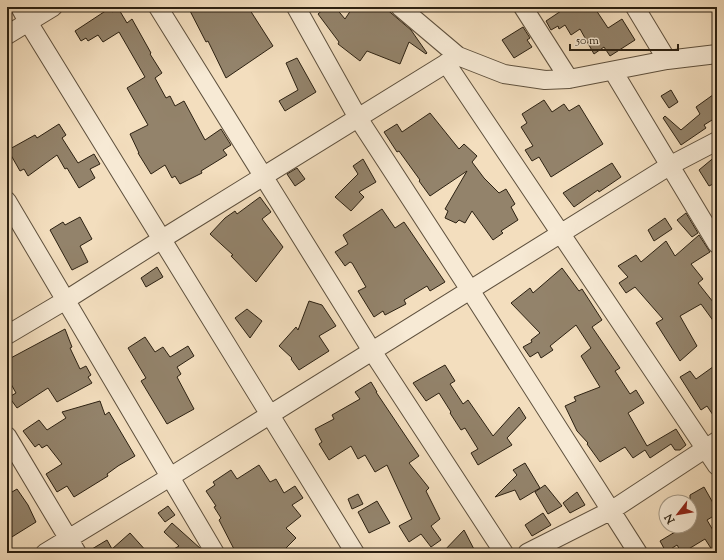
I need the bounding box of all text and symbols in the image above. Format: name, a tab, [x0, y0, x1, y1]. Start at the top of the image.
scale bar	[570, 26, 678, 52]
text: 50 m	[575, 32, 599, 50]
north arrow	[658, 494, 698, 534]
text: N	[661, 511, 680, 527]

